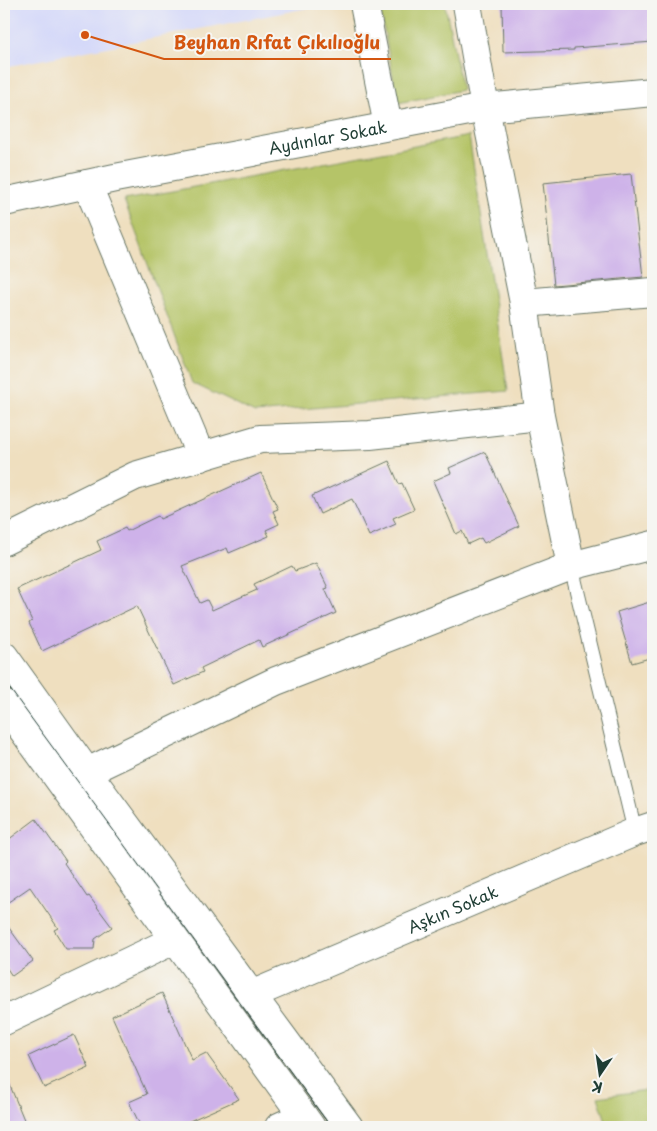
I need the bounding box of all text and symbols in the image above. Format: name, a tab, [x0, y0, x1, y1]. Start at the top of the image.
callout: Beyhan Rıfat Çıkılıoğlu	[164, 26, 391, 59]
text: Beyhan Rıfat Çıkılıoğlu	[174, 28, 380, 55]
street label: Aydınlar Sokak	[266, 114, 389, 160]
street label: Aşkın Sokak	[403, 879, 501, 938]
north arrow	[574, 1048, 624, 1098]
text: K	[590, 1076, 604, 1099]

